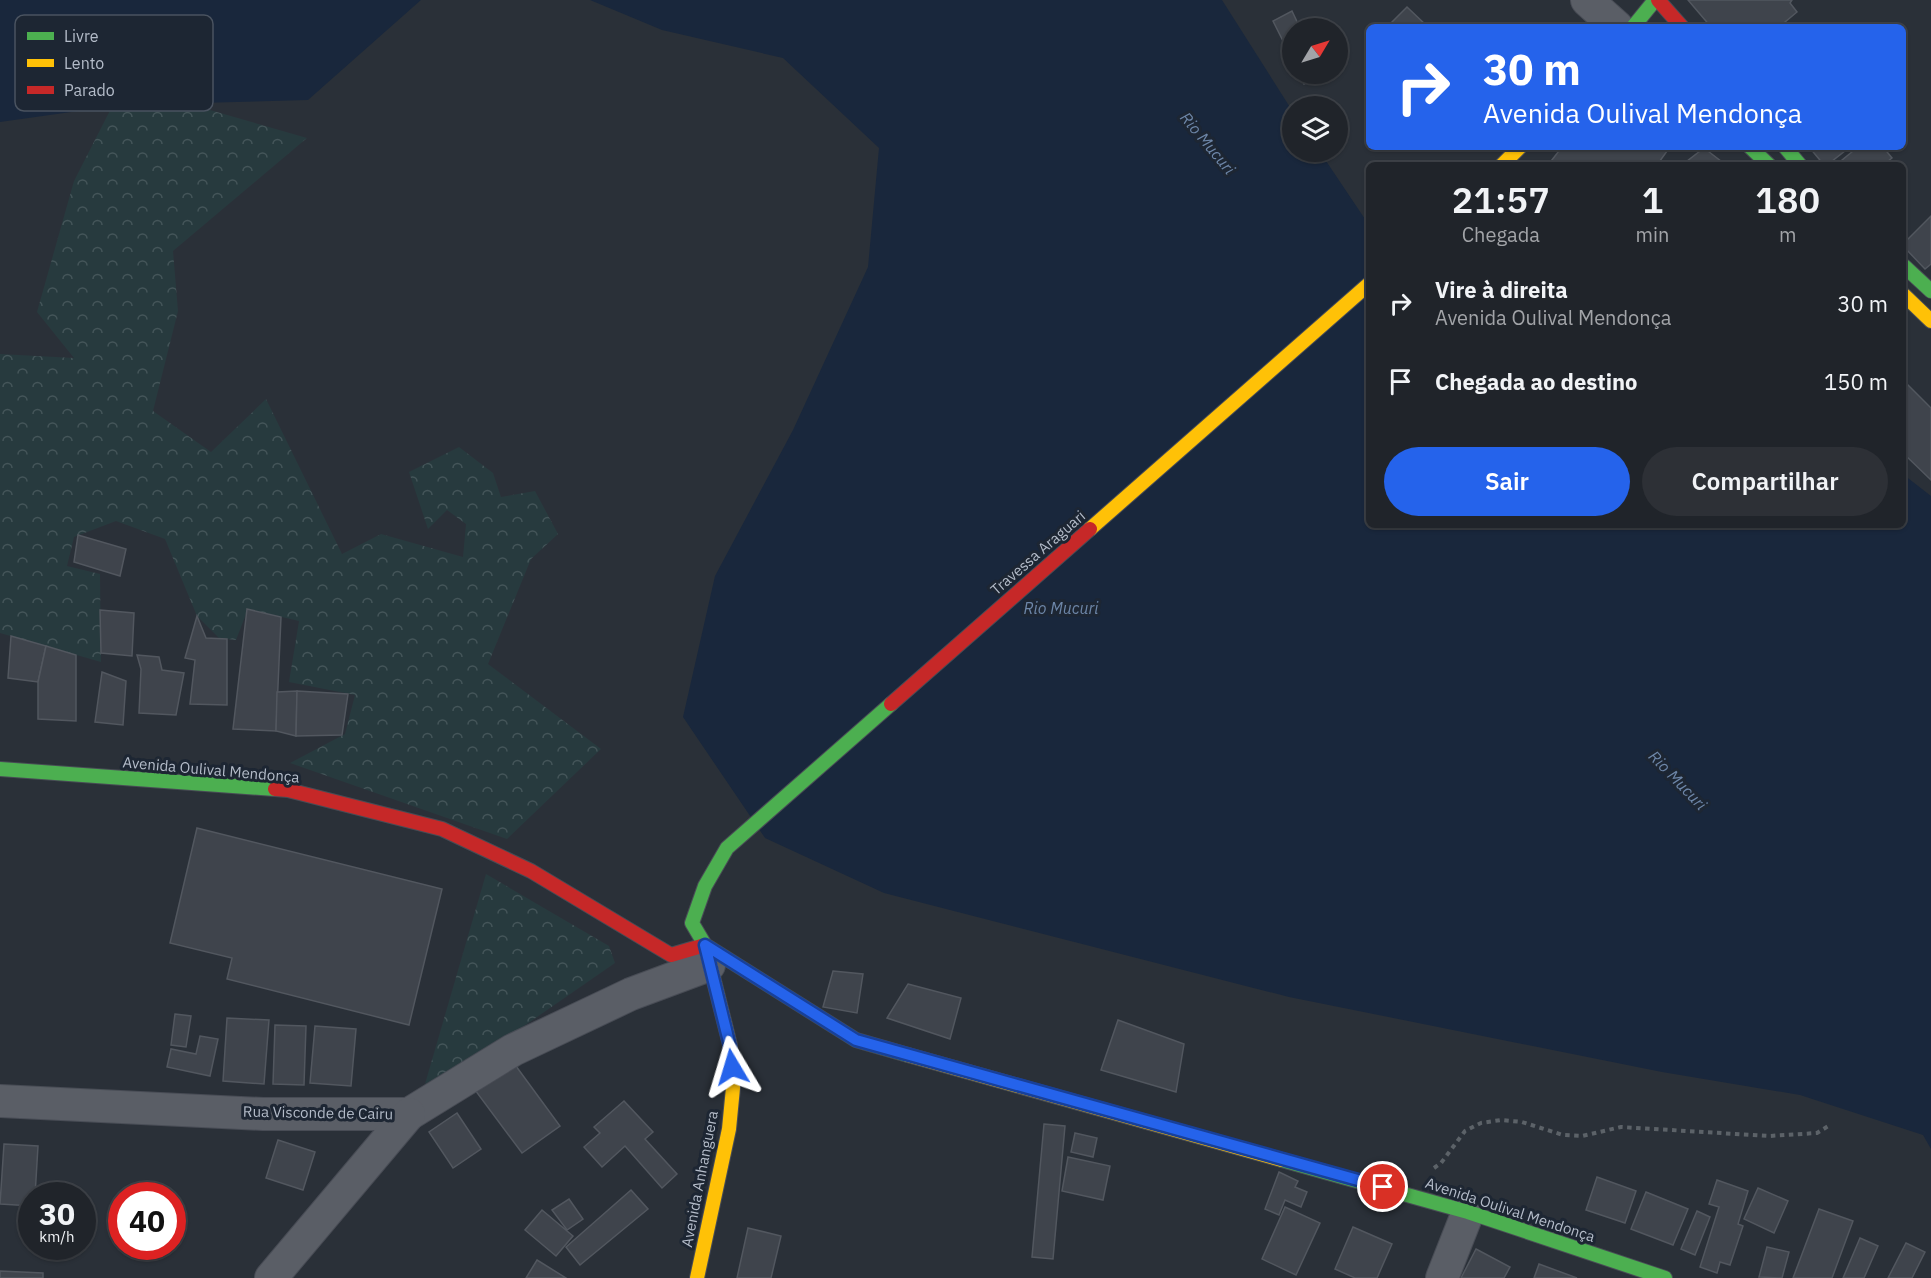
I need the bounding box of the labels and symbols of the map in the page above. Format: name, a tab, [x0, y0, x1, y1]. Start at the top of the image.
legend	[15, 15, 213, 111]
north arrow	[1282, 18, 1348, 84]
text: Livre	[64, 26, 99, 46]
text: Lento	[64, 53, 104, 73]
text: Parado	[64, 80, 115, 100]
water label: Rio Mucuri	[1176, 108, 1240, 179]
street label: Travessa Araguari	[986, 506, 1089, 599]
water label: Rio Mucuri	[1023, 598, 1099, 618]
water label: Rio Mucuri	[1645, 746, 1712, 815]
street label: Avenida Oulival Mendonça	[122, 752, 300, 787]
position arrow	[700, 1035, 764, 1099]
street label: Rua Visconde de Cairu	[243, 1102, 393, 1123]
street label: Avenida Anhanguera	[677, 1109, 722, 1249]
pin	[1357, 1161, 1408, 1212]
street label: Avenida Oulival Mendonça	[1423, 1173, 1597, 1246]
speed limit sign: 40	[108, 1182, 186, 1260]

